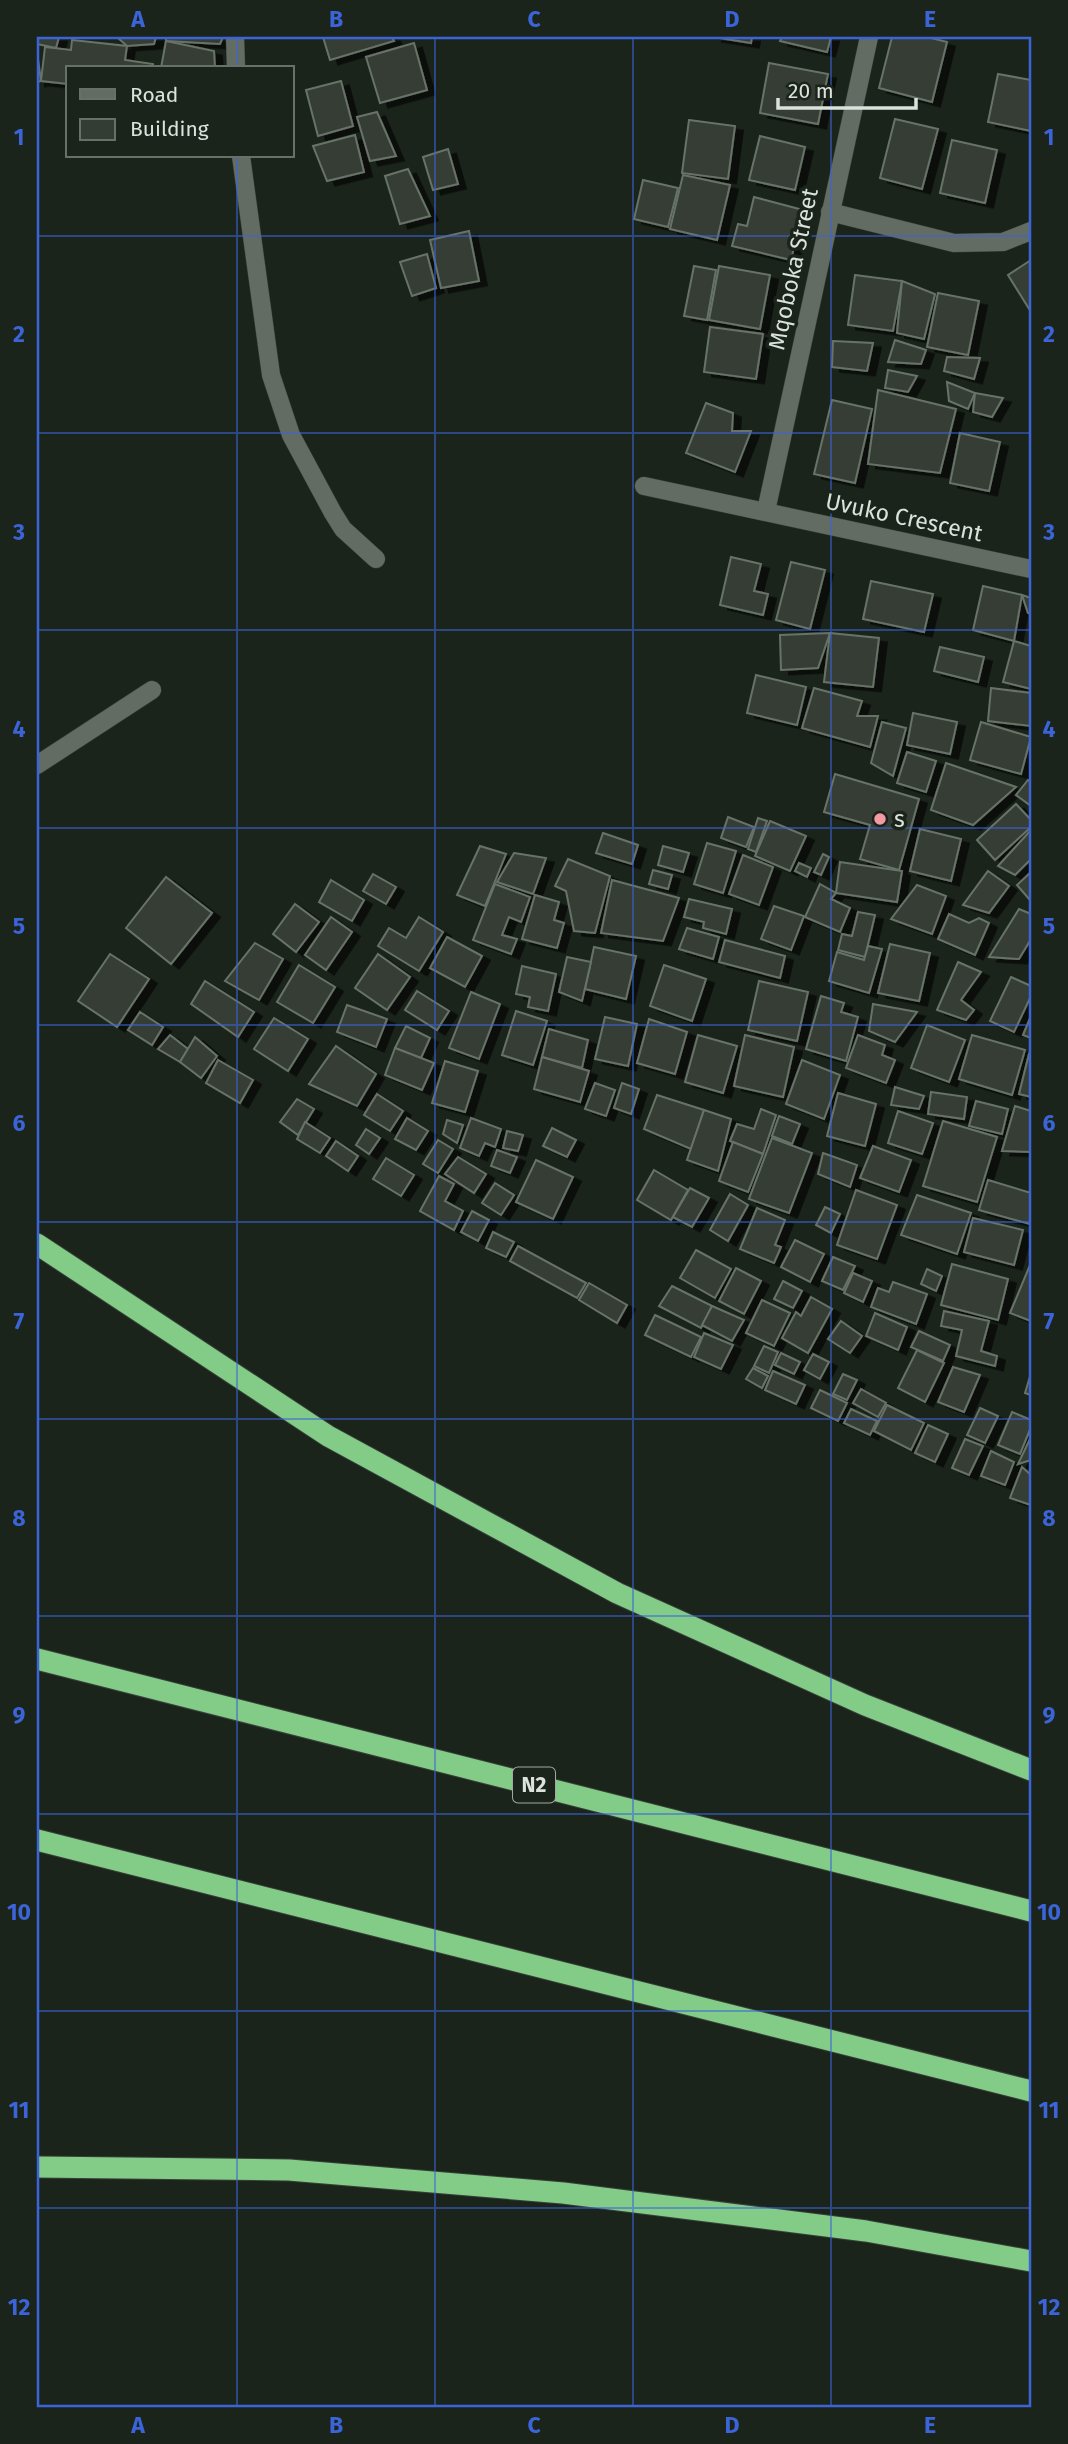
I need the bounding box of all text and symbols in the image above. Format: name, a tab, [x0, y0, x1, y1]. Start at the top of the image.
text: A	[130, 5, 145, 33]
text: B	[329, 5, 343, 33]
text: C	[527, 5, 541, 33]
text: D	[725, 5, 740, 33]
text: E	[924, 5, 936, 33]
legend	[66, 66, 294, 158]
scale bar	[778, 66, 916, 110]
text: 20 m	[788, 78, 834, 104]
text: Road	[130, 82, 178, 108]
text: Building	[130, 116, 209, 142]
text: 1	[14, 123, 24, 151]
text: 1	[1044, 123, 1054, 151]
street label: Mqoboka Street	[762, 185, 824, 352]
text: 2	[13, 320, 25, 348]
text: 2	[1043, 320, 1055, 348]
street label: Uvuko Crescent	[823, 487, 986, 547]
text: 3	[12, 518, 25, 546]
text: 3	[1042, 518, 1055, 546]
text: 4	[13, 715, 26, 743]
text: 4	[1043, 715, 1056, 743]
place label: s	[894, 805, 905, 833]
marker: s	[872, 811, 888, 827]
text: 5	[13, 912, 25, 940]
text: 5	[1043, 912, 1055, 940]
text: 6	[13, 1109, 26, 1137]
text: 6	[1043, 1109, 1056, 1137]
text: 7	[14, 1307, 25, 1335]
text: 7	[1044, 1307, 1055, 1335]
text: 8	[12, 1504, 26, 1532]
text: 8	[1042, 1504, 1056, 1532]
text: 9	[13, 1701, 26, 1729]
text: 9	[1043, 1701, 1056, 1729]
road number: N2	[513, 1768, 555, 1802]
text: 10	[7, 1898, 31, 1926]
text: 10	[1037, 1898, 1061, 1926]
text: 11	[9, 2096, 29, 2124]
text: 11	[1039, 2096, 1059, 2124]
text: 12	[8, 2293, 30, 2321]
text: 12	[1038, 2293, 1060, 2321]
text: A	[130, 2411, 145, 2439]
text: B	[329, 2411, 343, 2439]
text: C	[527, 2411, 541, 2439]
text: D	[725, 2411, 740, 2439]
text: E	[924, 2411, 936, 2439]

